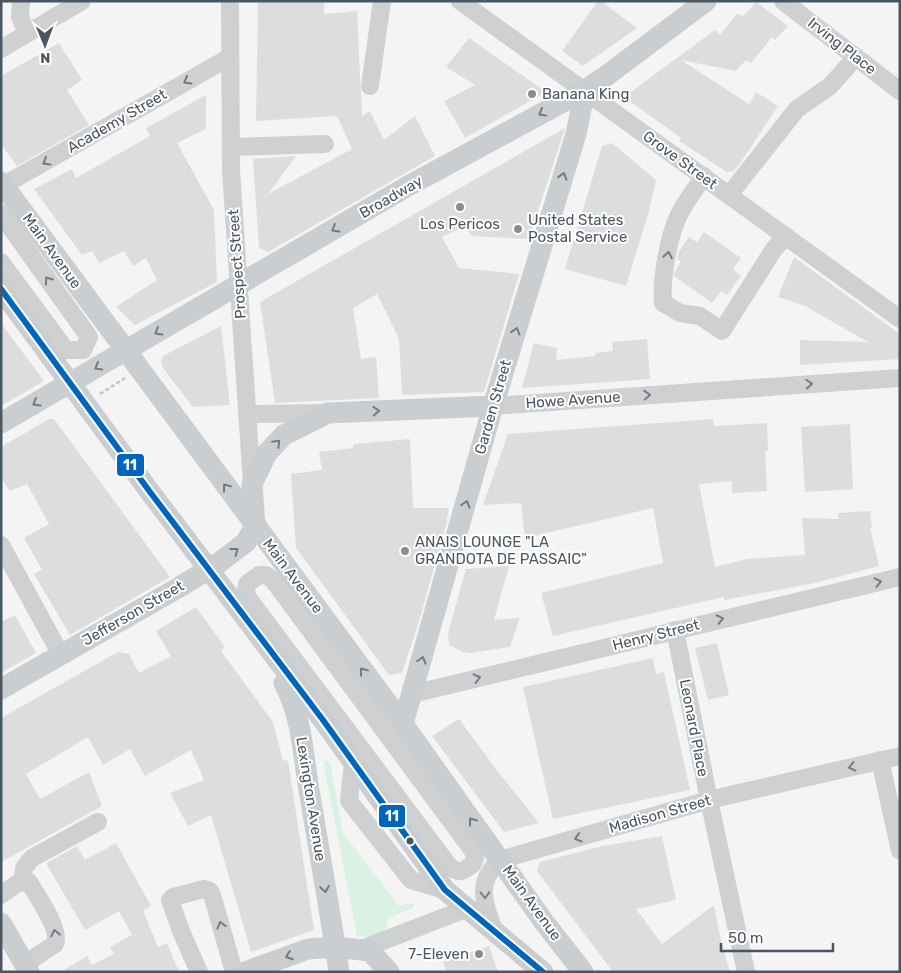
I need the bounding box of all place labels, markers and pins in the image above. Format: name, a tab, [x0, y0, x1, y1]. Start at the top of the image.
place label: Banana King	[542, 85, 629, 103]
marker: Banana King	[526, 88, 538, 100]
marker: Los Pericos	[454, 201, 466, 213]
place label: United States Postal Service	[528, 211, 627, 246]
place label: Los Pericos	[420, 215, 500, 233]
marker: United States Postal Service	[512, 223, 524, 235]
place label: ANAIS LOUNGE "LA GRANDOTA DE PASSAIC"	[415, 533, 587, 568]
marker: ANAIS LOUNGE "LA GRANDOTA DE PASSAIC"	[399, 545, 411, 557]
unlabelled marker	[405, 836, 415, 846]
place label: 7-Eleven	[408, 945, 469, 963]
marker: 7-Eleven	[473, 948, 485, 960]

